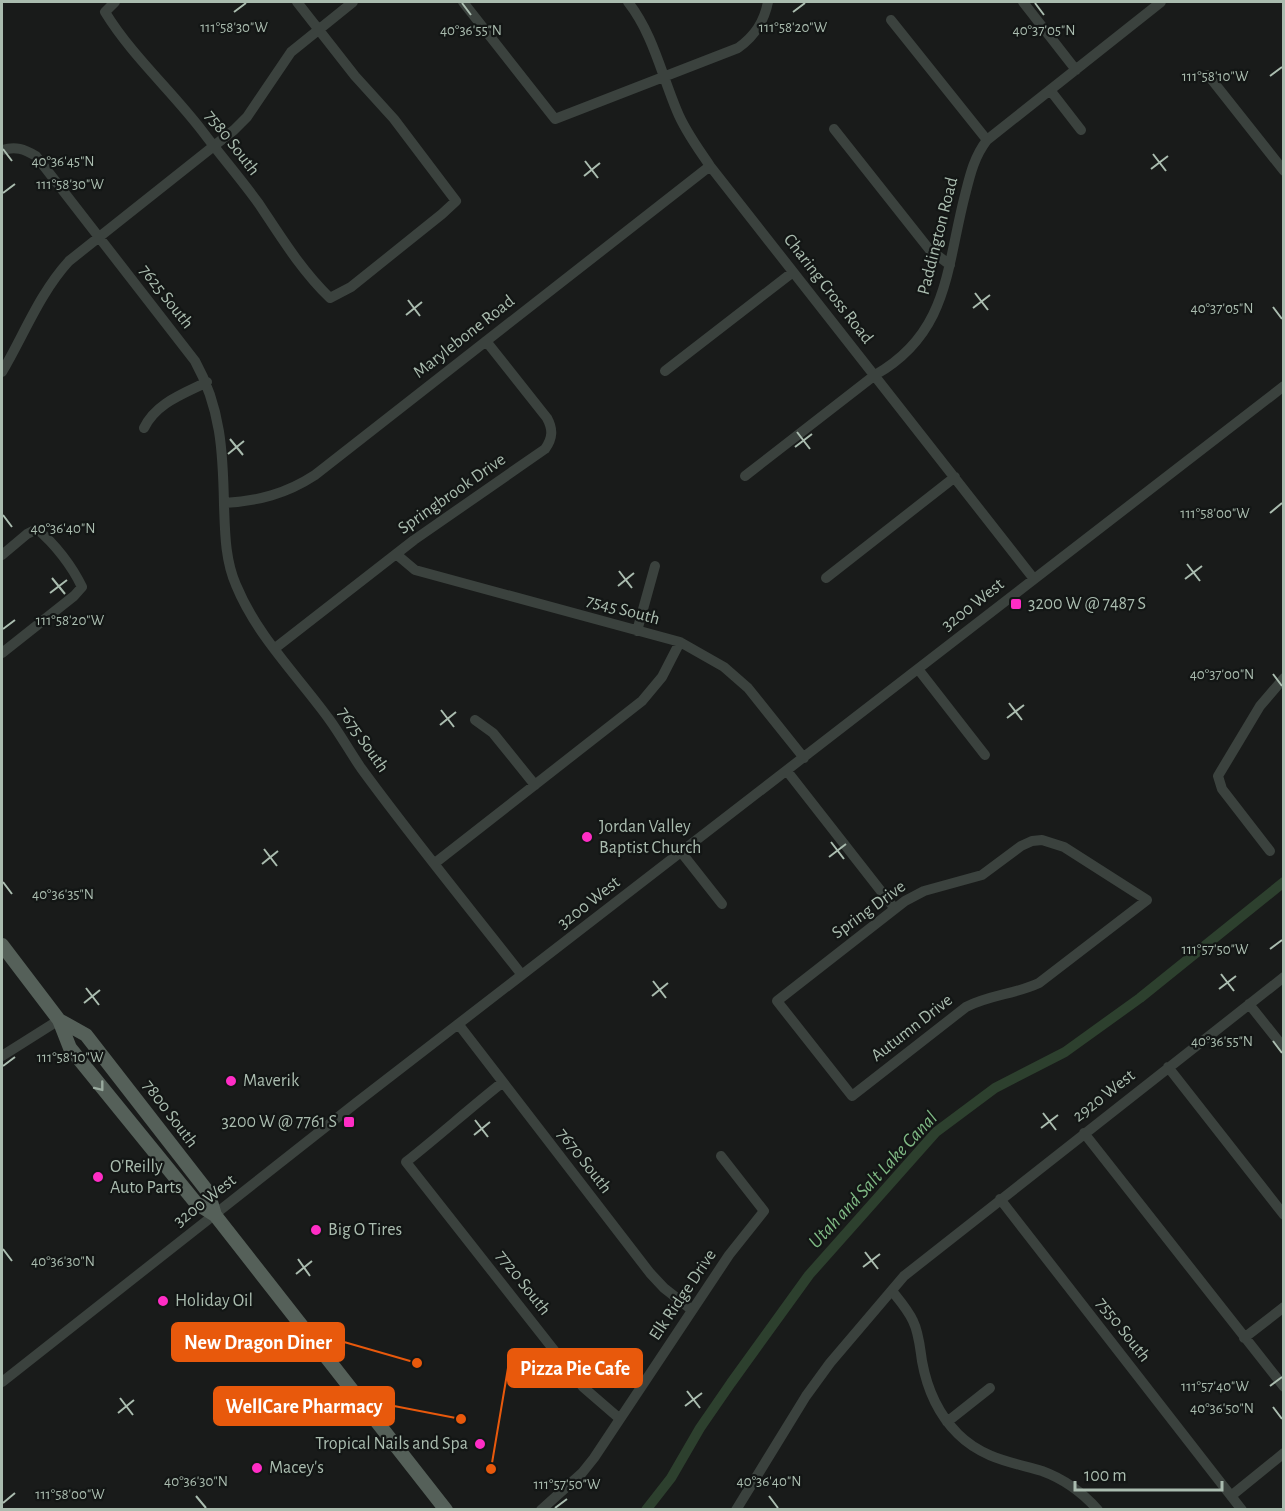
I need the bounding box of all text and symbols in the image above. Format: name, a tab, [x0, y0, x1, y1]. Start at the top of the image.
text: 111°58'30"W	[200, 20, 268, 35]
text: 111°58'20"W	[759, 20, 828, 35]
text: 40°36'55"N	[440, 23, 502, 38]
text: 40°37'05"N	[1012, 23, 1076, 38]
text: 111°58'10"W	[1182, 69, 1249, 84]
street label: 7580 South	[201, 107, 263, 179]
text: 40°36'45"N	[31, 154, 95, 169]
street label: Paddington Road	[915, 175, 961, 297]
text: 111°58'30"W	[36, 177, 104, 192]
street label: Charing Cross Road	[780, 231, 876, 347]
street label: 7625 South	[136, 262, 196, 332]
street label: Marylebone Road	[410, 292, 518, 382]
text: 40°37'05"N	[1190, 301, 1254, 316]
street label: Springbrook Drive	[395, 450, 509, 538]
text: 111°58'00"W	[1180, 506, 1250, 521]
text: 40°36'40"N	[31, 521, 95, 536]
street label: 3200 West	[938, 575, 1008, 635]
street label: 7545 South	[584, 592, 662, 628]
place label: 3200 W @ 7487 S	[1028, 595, 1146, 613]
marker: 3200 W @ 7487 S	[1009, 597, 1023, 611]
text: 111°58'20"W	[36, 613, 105, 628]
text: 40°37'00"N	[1190, 667, 1254, 682]
street label: 7675 South	[334, 704, 392, 776]
place label: Jordan Valley Baptist Church	[599, 818, 701, 857]
marker: Jordan Valley Baptist Church	[580, 830, 594, 844]
street label: 3200 West	[554, 873, 624, 933]
street label: Spring Drive	[829, 877, 909, 943]
text: 40°36'35"N	[32, 887, 94, 902]
text: 111°57'50"W	[1182, 942, 1249, 957]
street label: Autumn Drive	[868, 991, 956, 1065]
text: 40°36'55"N	[1191, 1034, 1253, 1049]
text: 111°58'10"W	[37, 1050, 104, 1065]
street label: 2920 West	[1070, 1066, 1139, 1126]
place label: Maverik	[243, 1072, 300, 1090]
marker: Maverik	[224, 1074, 238, 1088]
street label: 7800 South	[139, 1077, 201, 1151]
one-way arrow	[93, 1080, 104, 1091]
water label: Utah and Salt Lake Canal	[805, 1108, 941, 1252]
place label: 3200 W @ 7761 S	[221, 1113, 337, 1131]
marker: 3200 W @ 7761 S	[342, 1115, 356, 1129]
street label: 7670 South	[553, 1125, 615, 1197]
place label: O'Reilly Auto Parts	[110, 1158, 182, 1197]
marker: O'Reilly Auto Parts	[91, 1170, 105, 1184]
street label: 3200 West	[170, 1171, 240, 1231]
place label: Big O Tires	[328, 1221, 402, 1239]
marker: Big O Tires	[309, 1223, 323, 1237]
street label: Elk Ridge Drive	[646, 1246, 720, 1344]
street label: 7720 South	[492, 1247, 554, 1319]
text: 40°36'30"N	[31, 1254, 95, 1269]
place label: Holiday Oil	[175, 1292, 253, 1310]
marker: Holiday Oil	[156, 1294, 170, 1308]
street label: 7550 South	[1092, 1294, 1154, 1366]
callout: New Dragon Diner	[172, 1323, 344, 1361]
text: New Dragon Diner	[184, 1333, 332, 1353]
callout: Pizza Pie Cafe	[508, 1349, 642, 1387]
text: Pizza Pie Cafe	[520, 1359, 630, 1379]
text: 111°57'40"W	[1181, 1379, 1250, 1394]
callout: WellCare Pharmacy	[214, 1387, 394, 1425]
text: WellCare Pharmacy	[226, 1397, 382, 1417]
text: 40°36'50"N	[1190, 1401, 1254, 1416]
place label: Tropical Nails and Spa	[315, 1435, 468, 1453]
marker: Tropical Nails and Spa	[473, 1437, 487, 1451]
scale bar	[1075, 1454, 1222, 1492]
place label: Macey's	[269, 1459, 324, 1477]
marker: Macey's	[250, 1461, 264, 1475]
text: 100 m	[1084, 1467, 1127, 1485]
text: 40°36'30"N	[164, 1474, 228, 1489]
text: 40°36'40"N	[737, 1474, 801, 1489]
text: 111°57'50"W	[534, 1477, 601, 1492]
text: 111°58'00"W	[35, 1487, 105, 1502]

